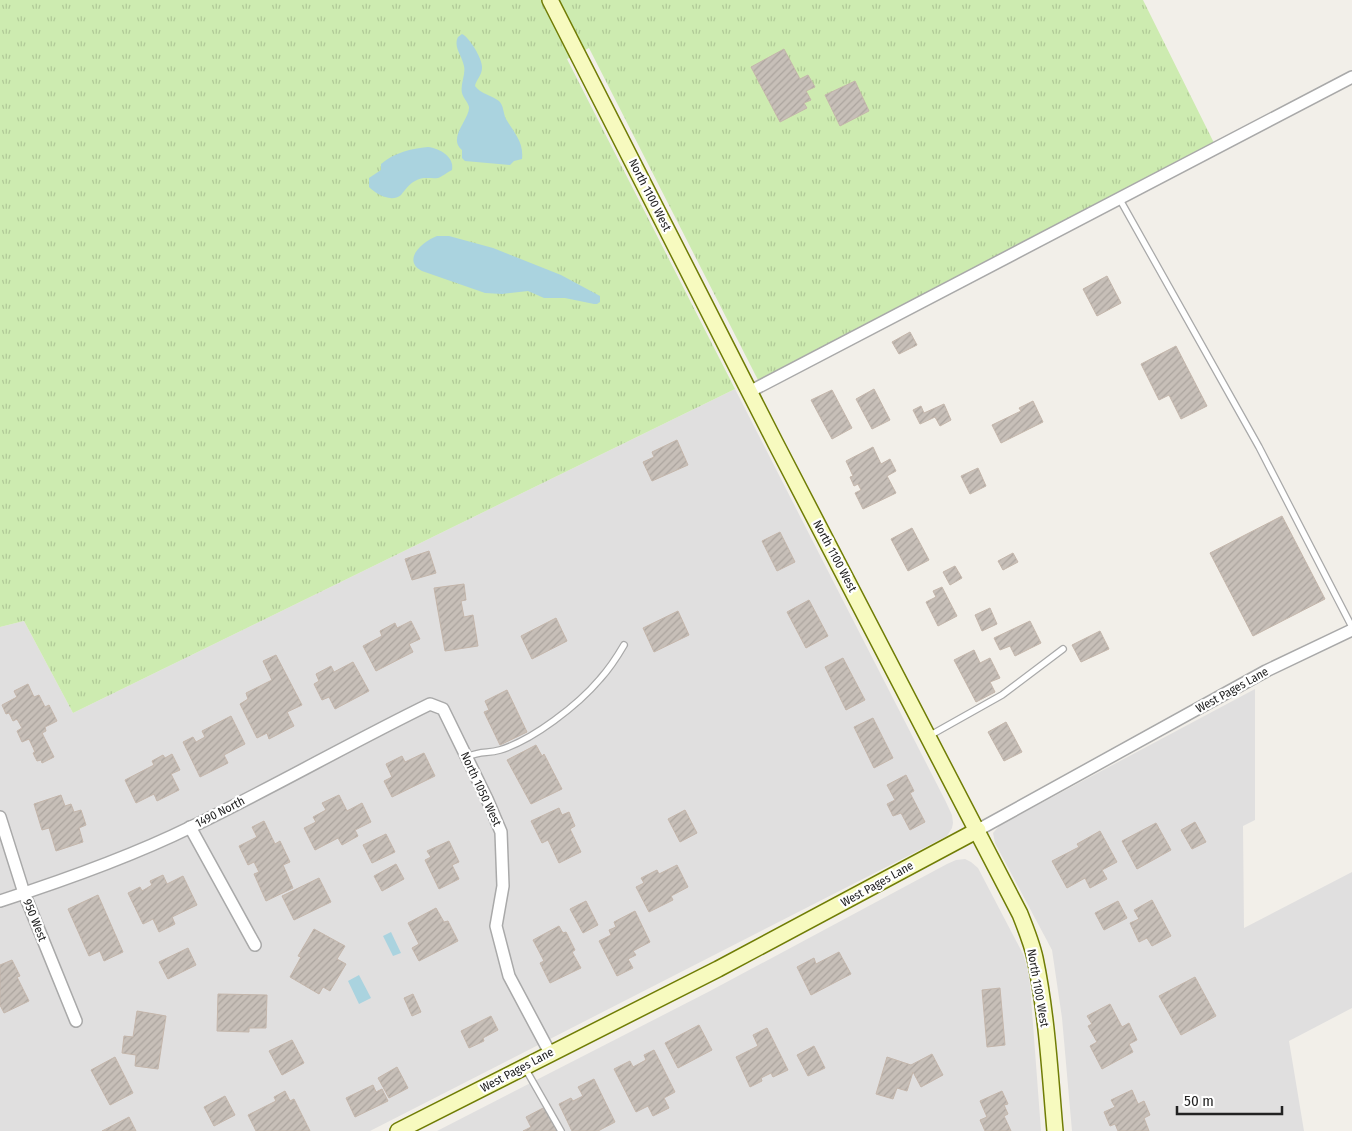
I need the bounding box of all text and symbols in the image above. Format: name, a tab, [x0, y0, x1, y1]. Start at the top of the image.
street label: North 1100 West	[626, 157, 674, 234]
street label: North 1100 West	[810, 518, 860, 594]
street label: West Pages Lane	[1193, 664, 1271, 716]
street label: North 1050 West	[458, 750, 504, 828]
street label: 1490 North	[193, 794, 247, 830]
street label: West Pages Lane	[838, 858, 916, 910]
street label: 950 West	[20, 897, 50, 943]
street label: North 1100 West	[1024, 948, 1052, 1028]
street label: West Pages Lane	[478, 1045, 556, 1095]
scale bar	[1177, 1084, 1282, 1116]
text: 50 m	[1184, 1092, 1214, 1110]

